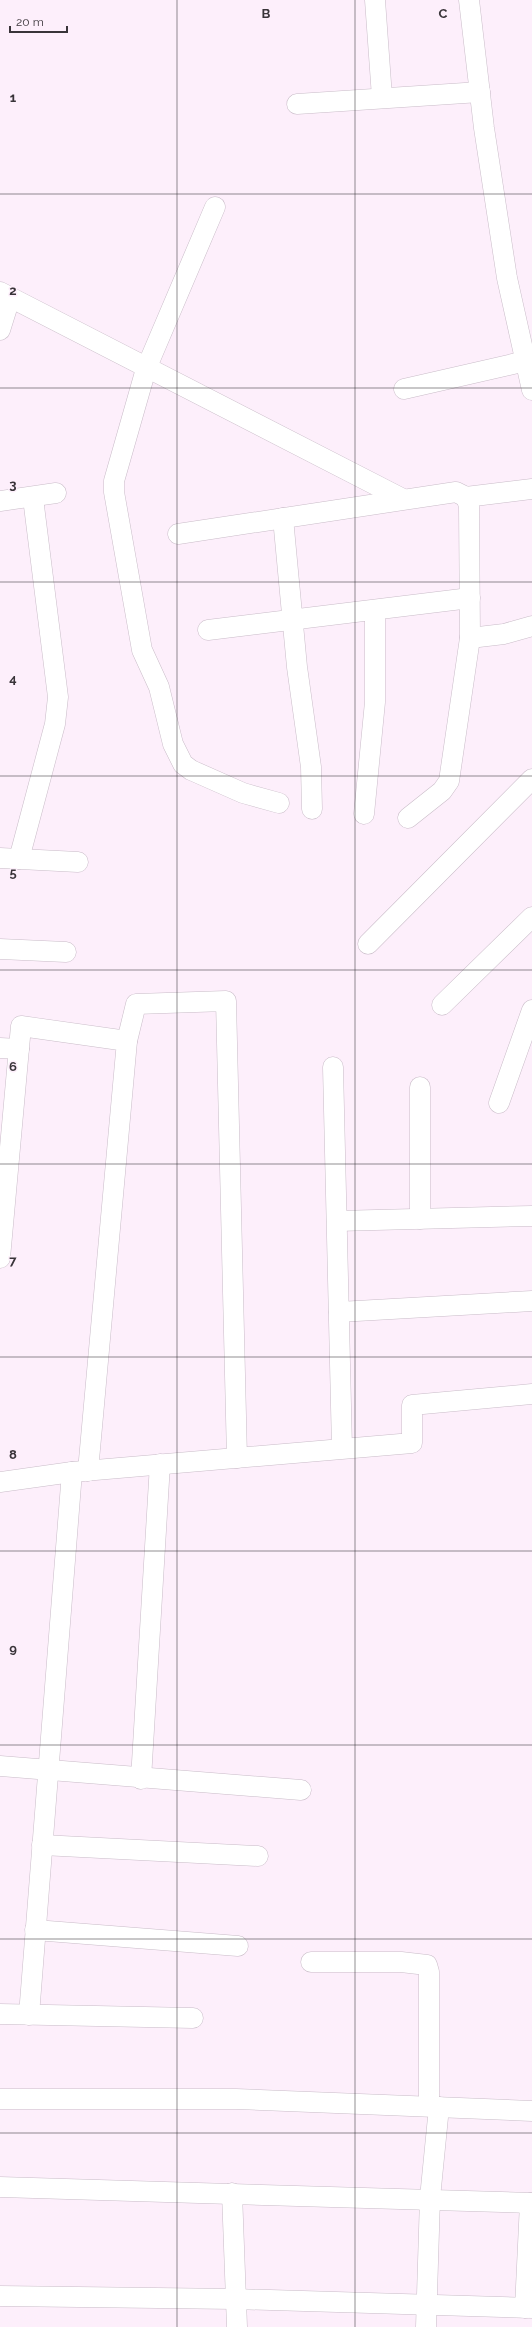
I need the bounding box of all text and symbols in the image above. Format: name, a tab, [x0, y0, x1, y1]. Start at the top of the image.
text: B	[262, 6, 271, 21]
text: C	[439, 6, 448, 21]
scale bar	[10, 8, 67, 34]
text: 20 m	[16, 15, 44, 29]
text: 1	[10, 90, 17, 105]
text: 2	[9, 283, 17, 298]
text: 3	[9, 477, 17, 492]
text: 4	[9, 671, 17, 686]
text: 5	[9, 865, 17, 880]
text: 6	[9, 1059, 17, 1074]
text: 7	[9, 1253, 17, 1268]
text: 8	[9, 1447, 17, 1462]
text: 9	[9, 1641, 17, 1656]

